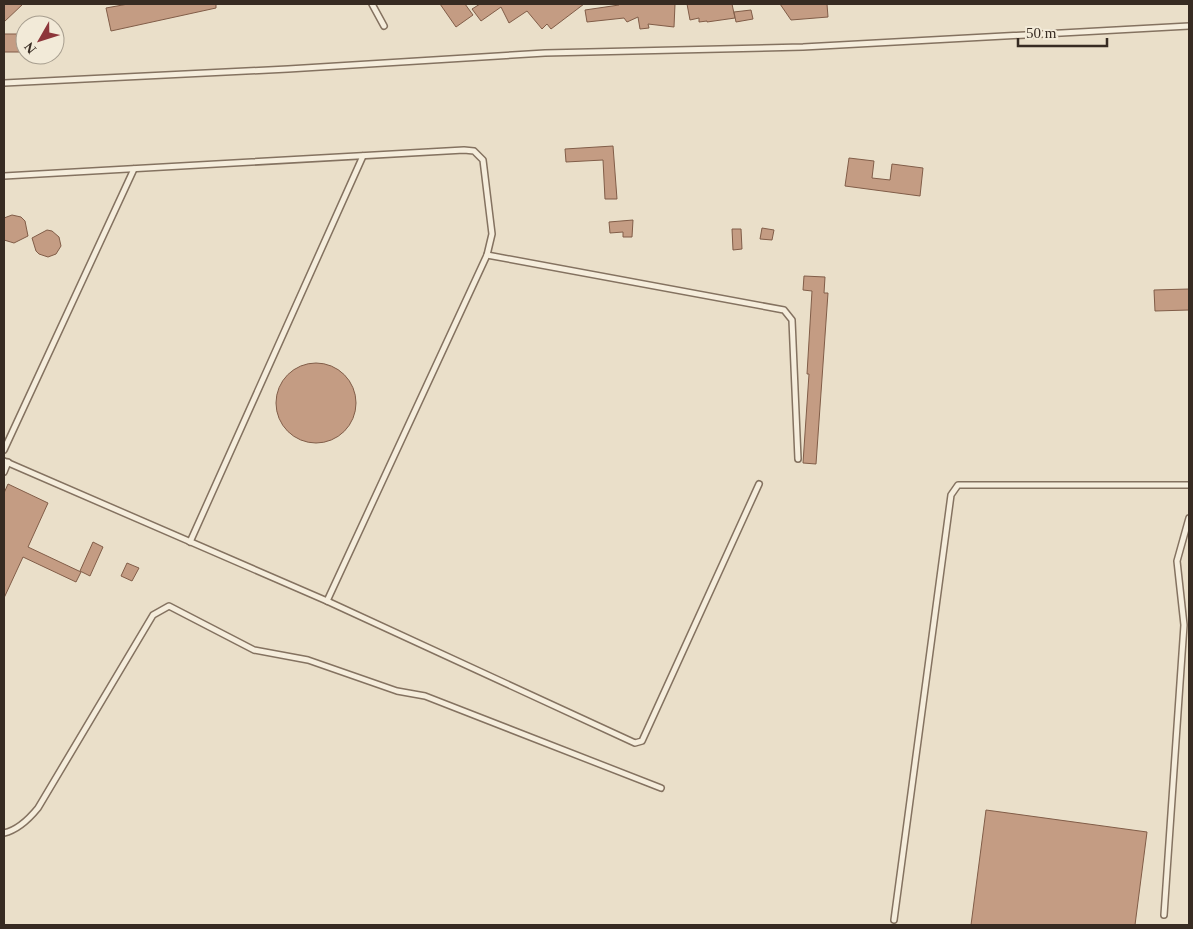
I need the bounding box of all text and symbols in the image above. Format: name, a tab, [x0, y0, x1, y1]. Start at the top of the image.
north arrow	[15, 15, 65, 65]
scale bar	[1018, 15, 1107, 47]
text: 50 m	[1026, 25, 1057, 41]
text: N	[21, 39, 39, 57]

